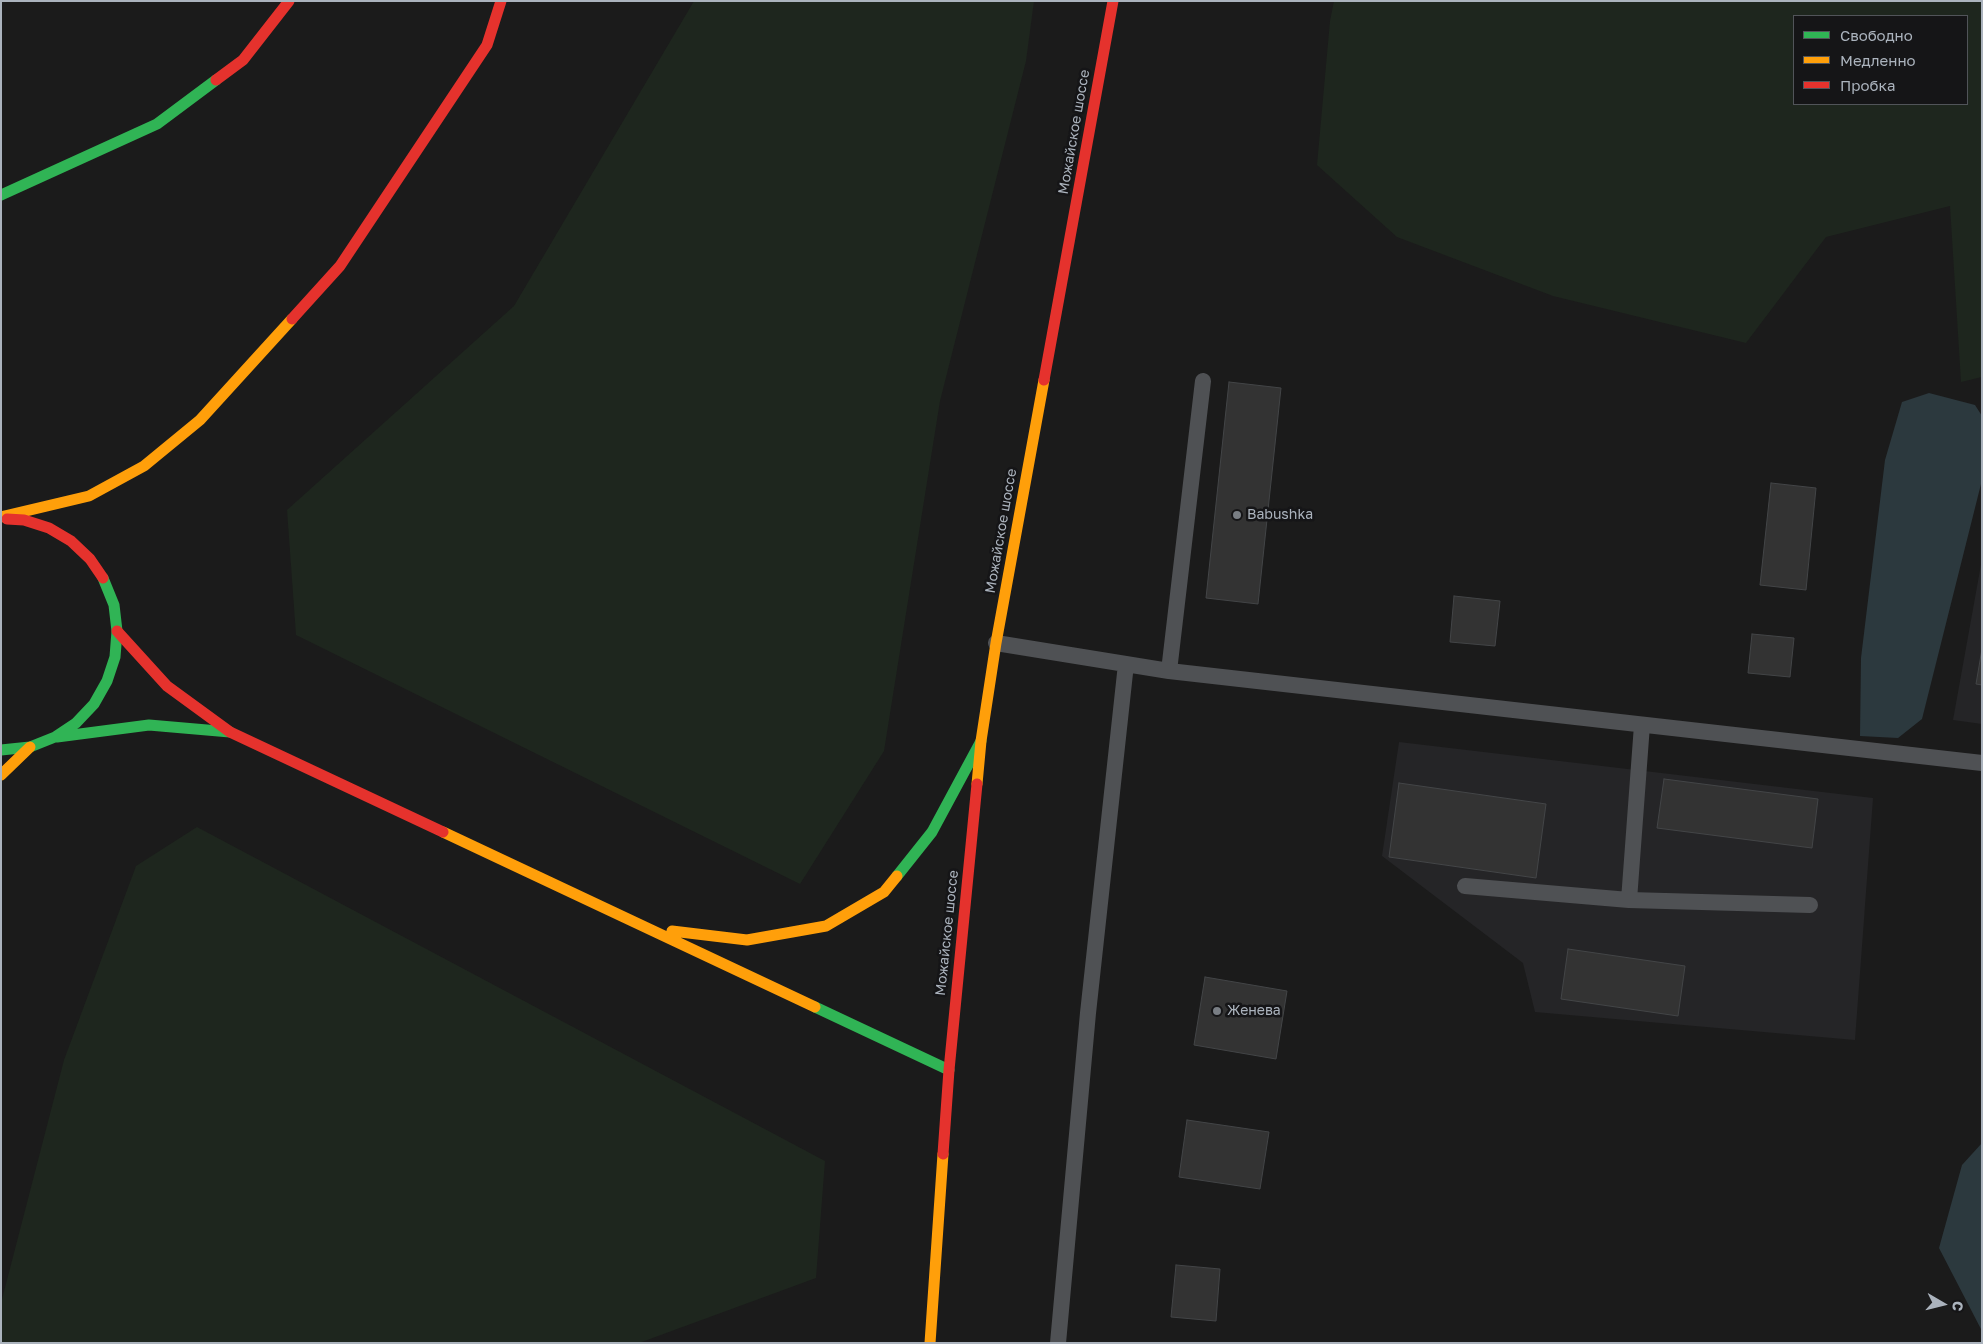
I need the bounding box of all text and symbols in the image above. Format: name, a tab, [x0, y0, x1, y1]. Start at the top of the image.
legend	[1793, 15, 1968, 105]
text: Свободно	[1840, 26, 1913, 44]
text: Медленно	[1840, 51, 1916, 69]
street label: Можайское шоссе	[1055, 68, 1093, 196]
text: Пробка	[1840, 76, 1895, 94]
street label: Можайское шоссе	[982, 467, 1020, 595]
place label: Babushka	[1247, 507, 1313, 523]
marker: Babushka	[1231, 509, 1243, 521]
street label: Можайское шоссе	[932, 869, 962, 997]
place label: Женева	[1227, 1003, 1281, 1019]
marker: Женева	[1211, 1005, 1223, 1017]
north arrow	[1918, 1279, 1968, 1329]
text: С	[1949, 1300, 1967, 1312]

